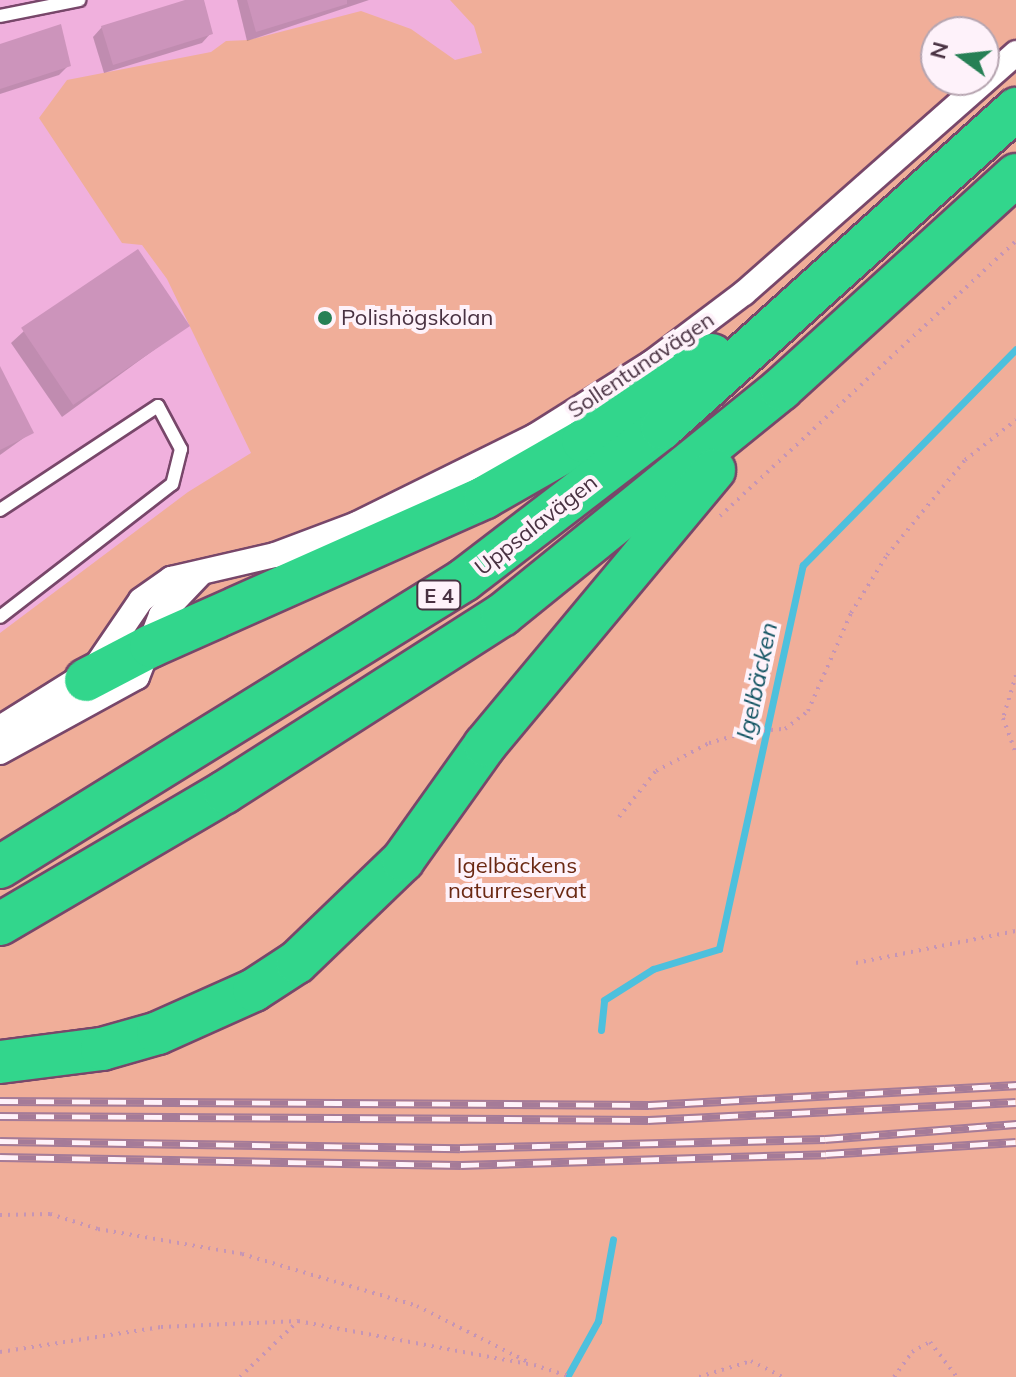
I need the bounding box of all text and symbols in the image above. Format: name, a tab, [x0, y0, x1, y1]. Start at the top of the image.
north arrow	[920, 16, 1000, 96]
text: N	[923, 39, 954, 62]
place label: Polishögskolan	[341, 305, 493, 331]
street label: Sollentunavägen	[563, 306, 719, 424]
marker: Polishögskolan	[316, 309, 334, 327]
street label: Uppsalavägen	[470, 469, 602, 581]
road number: E 4	[415, 579, 463, 611]
water label: Igelbäcken	[731, 620, 783, 742]
park label: Igelbäckens naturreservat	[448, 852, 586, 904]

